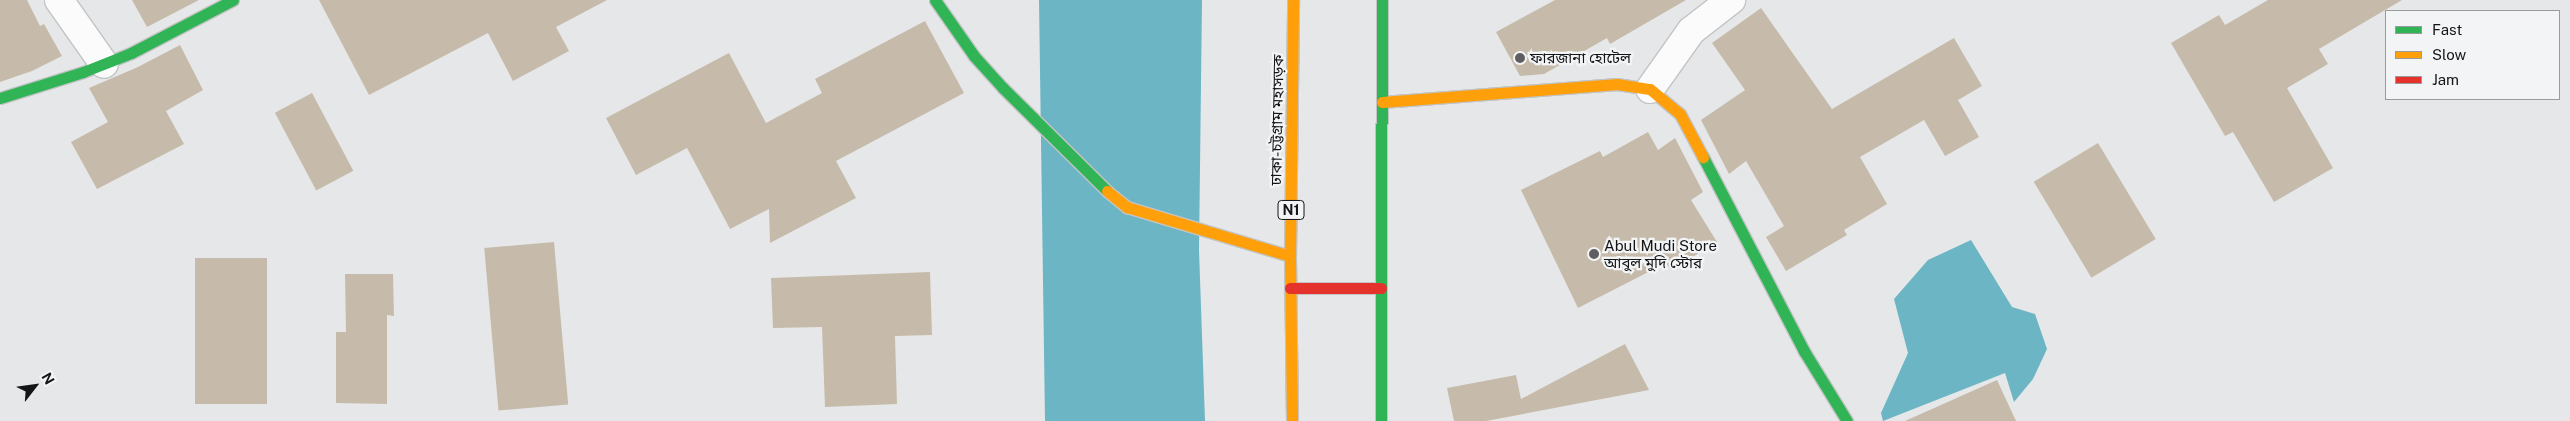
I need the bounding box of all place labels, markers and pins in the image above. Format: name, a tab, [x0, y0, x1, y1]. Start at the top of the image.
place label: ফারজানা হোটেল	[1530, 49, 1631, 67]
marker: ফারজানা হোটেল	[1514, 52, 1526, 64]
place label: Abul Mudi Store আবুল মুদি স্টোর	[1604, 236, 1717, 271]
marker: Abul Mudi Store আবুল মুদি স্টোর	[1588, 248, 1600, 260]

